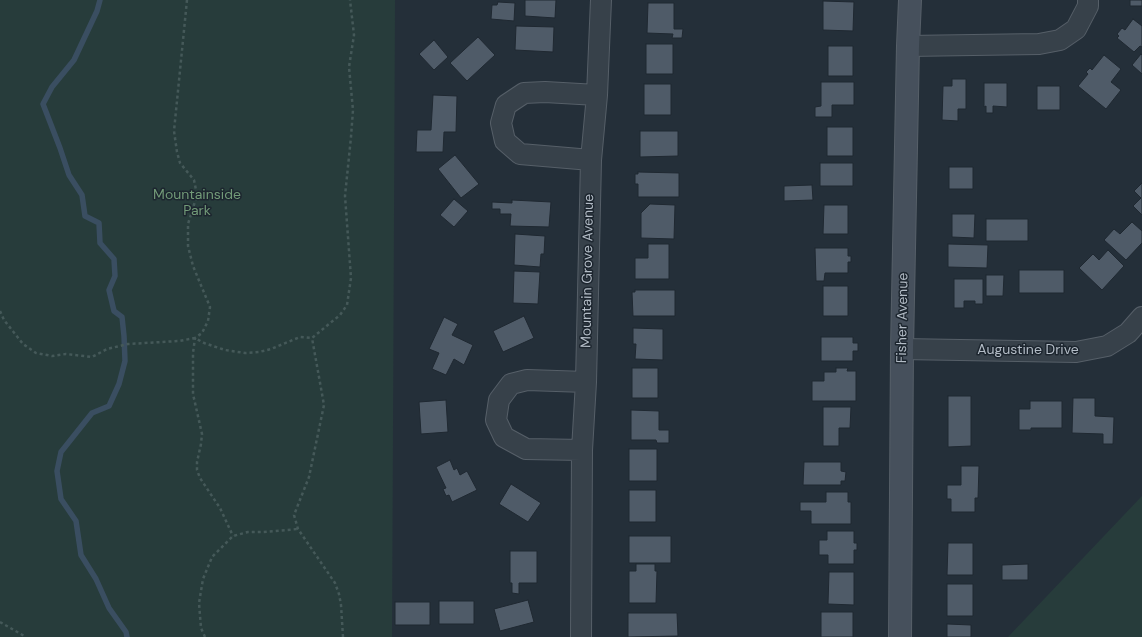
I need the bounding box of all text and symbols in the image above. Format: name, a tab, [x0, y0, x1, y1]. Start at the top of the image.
park label: Mountainside Park	[153, 187, 241, 220]
street label: Mountain Grove Avenue	[578, 194, 598, 348]
street label: Fisher Avenue	[894, 273, 912, 363]
street label: Augustine Drive	[977, 342, 1079, 358]

